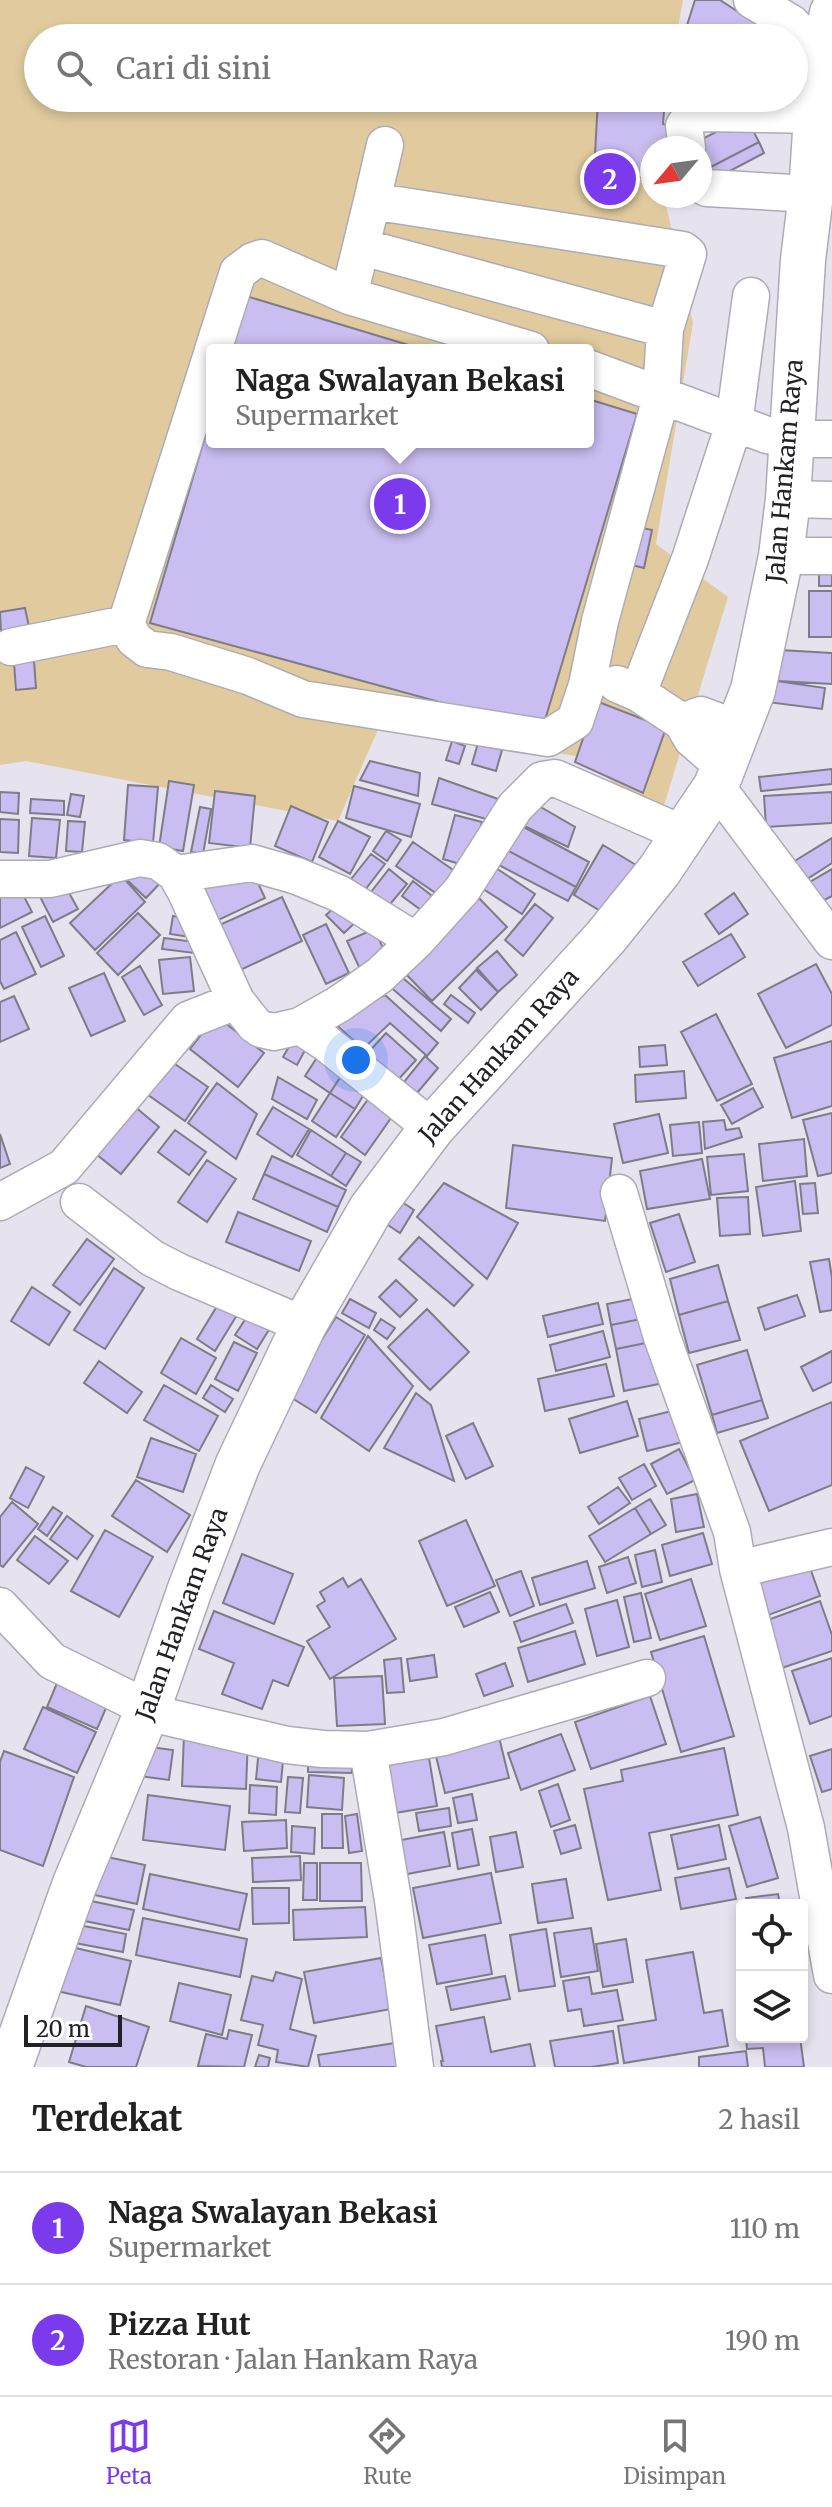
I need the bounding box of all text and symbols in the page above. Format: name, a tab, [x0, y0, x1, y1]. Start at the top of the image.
search box	[24, 24, 808, 112]
icon: search	[52, 46, 96, 90]
text: Cari di sini	[116, 49, 271, 87]
north arrow	[640, 136, 712, 208]
pin: 2	[584, 149, 636, 209]
popup	[206, 344, 594, 448]
street label: Jalan Hankam Raya	[759, 358, 810, 585]
text: Naga Swalayan Bekasi	[235, 361, 565, 399]
text: Supermarket	[235, 399, 399, 432]
pin: 1	[374, 474, 426, 534]
street label: Jalan Hankam Raya	[411, 962, 585, 1150]
your location	[336, 1040, 376, 1080]
street label: Jalan Hankam Raya	[128, 1503, 235, 1725]
map controls	[736, 1899, 808, 2043]
button: locate	[736, 1899, 808, 1971]
button: layers	[736, 1971, 808, 2043]
scale bar	[24, 2011, 122, 2047]
text: 20 m	[36, 2015, 90, 2043]
text: Terdekat	[32, 2098, 182, 2140]
text: 2 hasil	[718, 2103, 800, 2136]
text: Naga Swalayan Bekasi	[108, 2193, 438, 2231]
text: 1	[52, 2212, 64, 2245]
text: 110 m	[730, 2212, 800, 2245]
text: Supermarket	[108, 2231, 272, 2264]
text: Pizza Hut	[108, 2305, 251, 2343]
text: 2	[50, 2324, 66, 2357]
text: 190 m	[725, 2324, 800, 2357]
text: Restoran · Jalan Hankam Raya	[108, 2343, 478, 2376]
tab: Peta	[106, 2414, 152, 2490]
tab: Rute	[363, 2414, 412, 2490]
tab: Disimpan	[623, 2414, 726, 2490]

